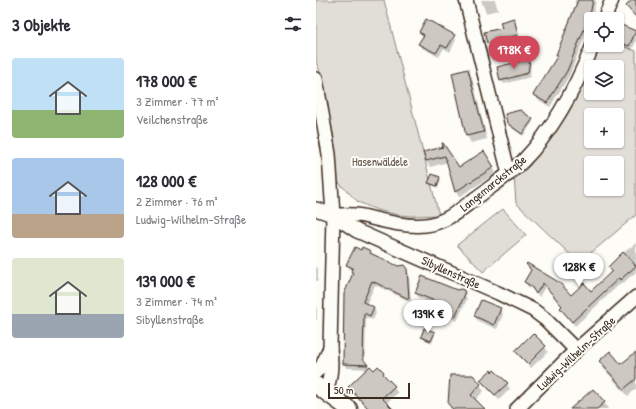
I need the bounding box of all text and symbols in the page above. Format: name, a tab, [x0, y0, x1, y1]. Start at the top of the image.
map controls	[584, 12, 624, 196]
button: locate	[584, 12, 624, 52]
text: 3 Objekte	[12, 13, 70, 36]
icon: filters	[282, 13, 304, 35]
pin: 178K €	[481, 36, 547, 70]
text: 178K €	[498, 40, 530, 58]
button: layers	[584, 60, 624, 100]
text: 178 000 €	[136, 69, 197, 92]
icon: home	[44, 74, 92, 122]
text: 3 Zimmer · 77 m²	[136, 92, 218, 110]
button: +	[584, 108, 624, 148]
text: Veilchenstraße	[136, 110, 208, 128]
street label: Langemarckstraße	[456, 151, 530, 215]
park label: Hasenwäldele	[352, 153, 408, 170]
button: −	[584, 156, 624, 196]
text: 128 000 €	[136, 169, 196, 192]
icon: home	[44, 174, 92, 222]
text: 2 Zimmer · 76 m²	[136, 192, 217, 210]
text: Ludwig-Wilhelm-Straße	[136, 210, 246, 228]
street label: Sibyllenstraße	[419, 251, 483, 293]
pin: 128K €	[546, 253, 612, 287]
text: 128K €	[563, 257, 595, 275]
text: 139 000 €	[136, 269, 195, 292]
icon: home	[44, 274, 92, 322]
text: 3 Zimmer · 74 m²	[136, 292, 217, 310]
pin: 139K €	[395, 300, 461, 334]
text: 139K €	[412, 304, 444, 322]
text: Sibyllenstraße	[136, 310, 204, 328]
street label: Ludwig-Wilhelm-Straße	[533, 312, 619, 394]
scale bar	[328, 381, 410, 400]
text: 50 m	[334, 383, 354, 397]

